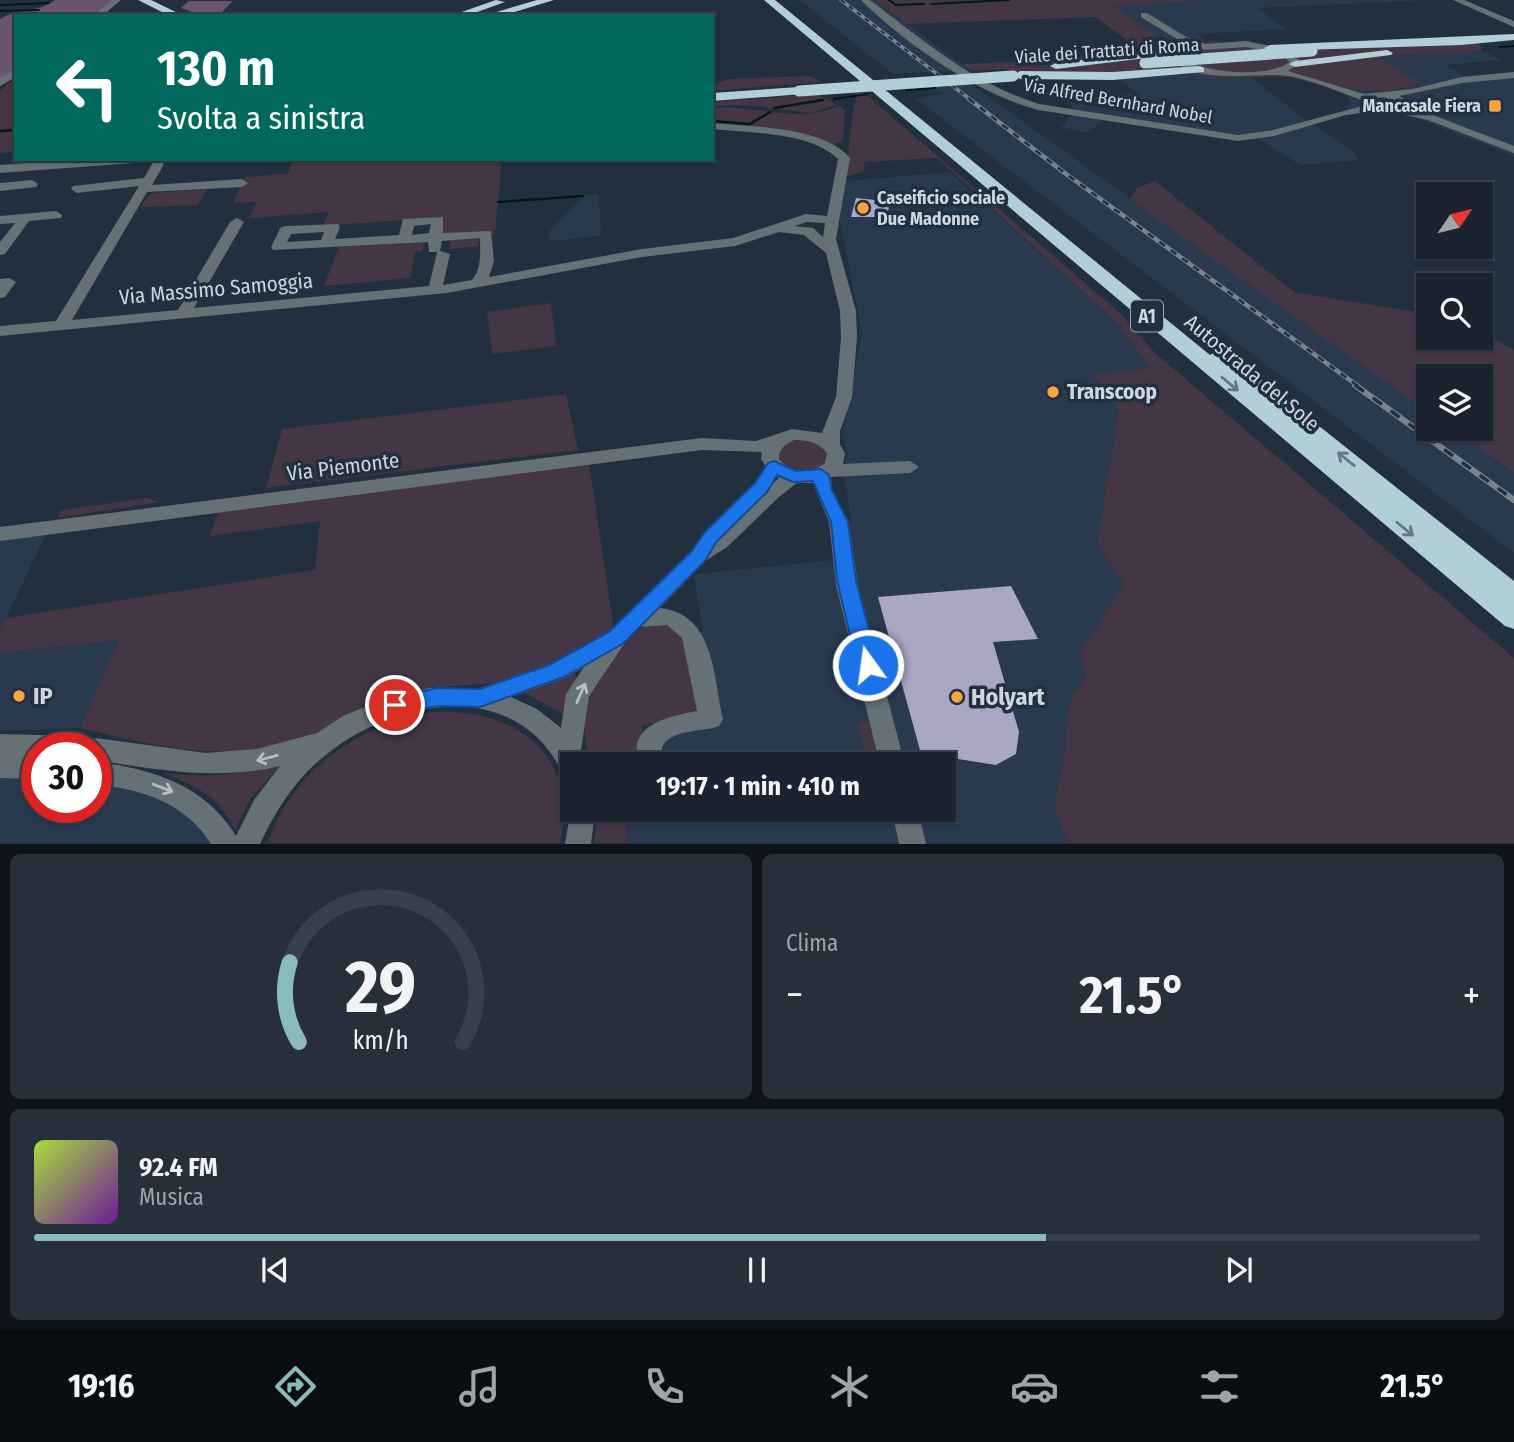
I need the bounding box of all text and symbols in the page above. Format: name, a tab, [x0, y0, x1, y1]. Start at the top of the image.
street label: Viale dei Trattati di Roma	[1014, 34, 1200, 68]
text: 130 m	[157, 39, 275, 98]
icon: left	[42, 42, 133, 133]
street label: Via Alfred Bernhard Nobel	[1022, 74, 1214, 128]
place label: Mancasale Fiera	[1363, 95, 1481, 117]
marker: Mancasale Fiera	[1487, 98, 1503, 114]
text: Svolta a sinistra	[157, 99, 365, 137]
north arrow	[1416, 182, 1493, 259]
map controls	[1416, 182, 1493, 441]
place label: Caseificio sociale Due Madonne	[877, 187, 1005, 230]
marker: Caseificio sociale Due Madonne	[855, 200, 871, 216]
street label: Via Massimo Samoggia	[118, 268, 314, 310]
button: search	[1416, 273, 1493, 350]
road number: A1	[1131, 300, 1163, 332]
street label: Autostrada del Sole	[1179, 309, 1325, 437]
button: layers	[1416, 364, 1493, 441]
one-way arrow	[1220, 376, 1238, 392]
place label: Transcoop	[1067, 379, 1157, 405]
marker: Transcoop	[1045, 384, 1061, 400]
street label: Via Piemonte	[285, 447, 401, 487]
one-way arrow	[1338, 452, 1356, 467]
one-way arrow	[1395, 521, 1413, 537]
position arrow	[831, 628, 905, 702]
pin	[365, 675, 425, 735]
place label: IP	[33, 682, 53, 710]
one-way arrow	[576, 683, 589, 704]
place label: Holyart	[971, 683, 1045, 711]
icon: arrive	[376, 686, 414, 724]
marker: IP	[11, 688, 27, 704]
marker: Holyart	[949, 689, 965, 705]
speed limit sign: 30	[21, 732, 112, 823]
one-way arrow	[256, 752, 279, 765]
text: 19:17 · 1 min · 410 m	[656, 771, 860, 802]
one-way arrow	[151, 782, 173, 795]
text: Clima	[786, 929, 838, 957]
text: 29	[345, 945, 416, 1032]
text: 21.5°	[1079, 964, 1186, 1027]
text: −	[786, 972, 803, 1018]
text: +	[1463, 972, 1480, 1018]
text: km/h	[353, 1026, 409, 1056]
text: 92.4 FM	[139, 1152, 218, 1183]
text: Musica	[139, 1183, 204, 1211]
icon: previous	[256, 1251, 294, 1289]
icon: pause	[738, 1251, 776, 1289]
icon: next	[1220, 1251, 1258, 1289]
icon: directions	[271, 1362, 320, 1411]
icon: music	[455, 1362, 504, 1411]
icon: phone	[640, 1362, 689, 1411]
icon: climate	[825, 1362, 874, 1411]
icon: car	[1010, 1362, 1059, 1411]
icon: filters	[1195, 1362, 1244, 1411]
text: 19:16	[68, 1367, 135, 1405]
text: 21.5°	[1380, 1367, 1446, 1405]

